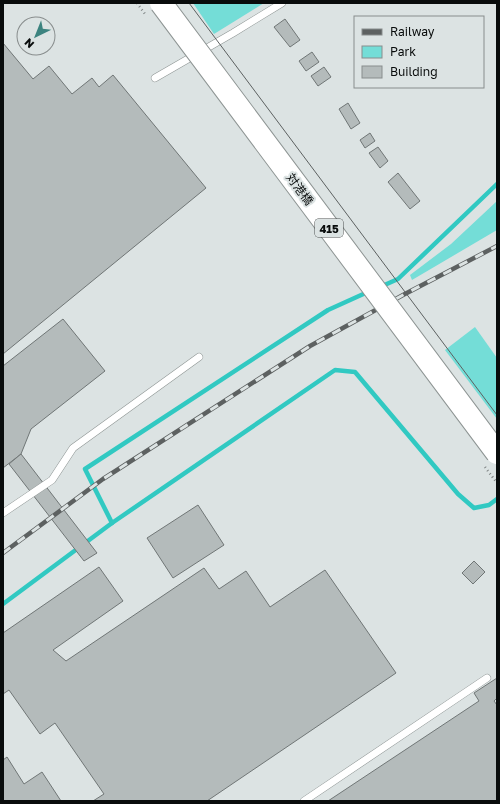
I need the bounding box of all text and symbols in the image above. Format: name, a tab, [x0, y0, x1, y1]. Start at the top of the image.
north arrow	[16, 16, 56, 56]
legend	[354, 16, 484, 88]
text: Railway	[390, 24, 435, 39]
text: N	[21, 36, 36, 51]
text: Park	[390, 44, 416, 59]
text: Building	[390, 64, 438, 79]
street label: 対港橋	[283, 170, 317, 208]
road number: 415	[315, 219, 343, 237]

